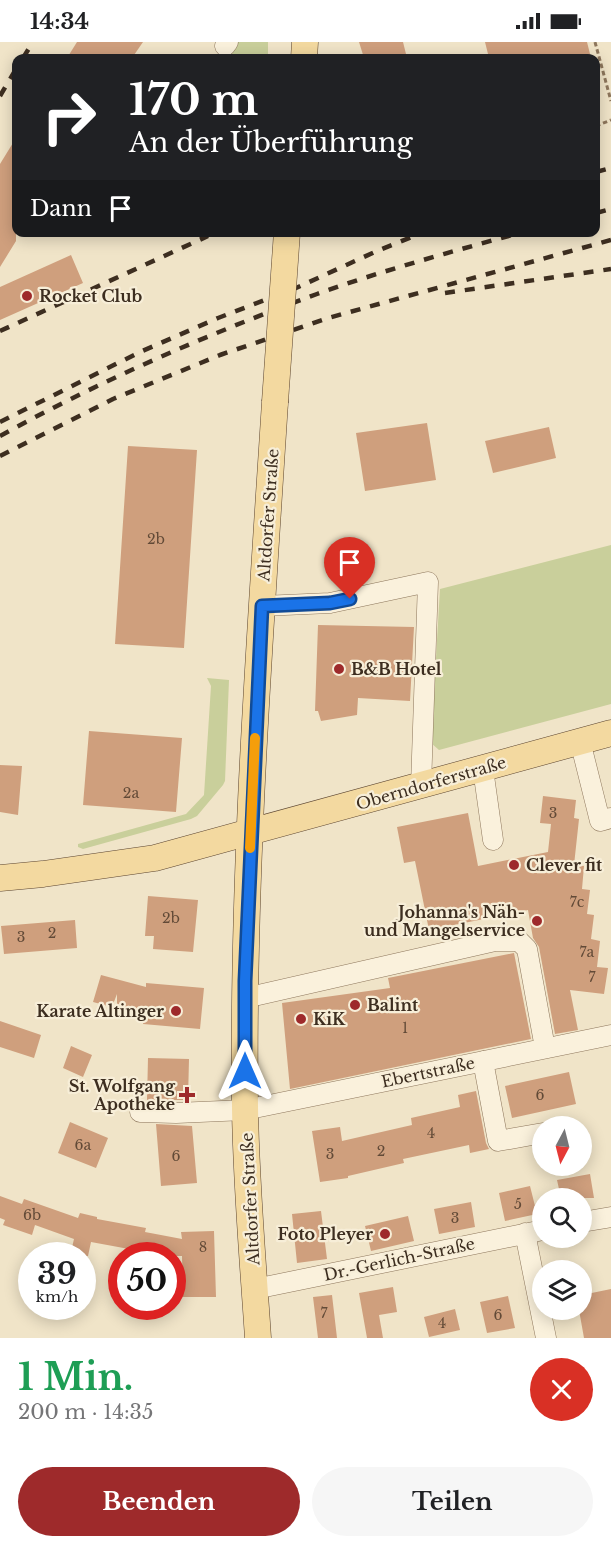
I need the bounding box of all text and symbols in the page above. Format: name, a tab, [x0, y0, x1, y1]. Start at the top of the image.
text: 14:34	[30, 8, 89, 35]
text: 170 m	[129, 74, 258, 126]
icon: right	[30, 78, 108, 156]
text: An der Überführung	[129, 126, 413, 159]
icon: arrive	[104, 192, 137, 225]
text: Dann	[30, 195, 92, 222]
place label: Rocket Club	[39, 286, 143, 306]
marker: Rocket Club	[20, 289, 34, 303]
street label: Altdorfer Straße	[253, 448, 283, 583]
house number: 2b	[147, 530, 165, 548]
pin	[324, 537, 375, 599]
icon: arrive	[333, 546, 366, 579]
place label: B&B Hotel	[351, 659, 442, 679]
marker: B&B Hotel	[332, 662, 346, 676]
street label: Oberndorferstraße	[354, 752, 508, 814]
house number: 2a	[123, 784, 139, 802]
house number: 3	[549, 804, 557, 822]
place label: Clever fit	[526, 855, 603, 875]
marker: Clever fit	[507, 858, 521, 872]
house number: 7c	[570, 893, 585, 911]
place label: Johanna's Näh- und Mangelservice	[364, 902, 525, 940]
house number: 2b	[162, 909, 180, 927]
marker: Johanna's Näh- und Mangelservice	[530, 914, 544, 928]
house number: 2	[48, 924, 56, 942]
house number: 3	[17, 928, 25, 946]
house number: 7a	[580, 943, 595, 961]
house number: 7	[588, 968, 596, 986]
place label: Balint	[367, 995, 419, 1015]
marker: Balint	[348, 998, 362, 1012]
place label: Karate Altinger	[36, 1001, 164, 1021]
marker: Karate Altinger	[169, 1004, 183, 1018]
place label: KiK	[313, 1009, 346, 1029]
marker: KiK	[294, 1012, 308, 1026]
house number: 1	[402, 1019, 408, 1037]
position arrow	[213, 1039, 277, 1103]
street label: Ebertstraße	[380, 1052, 476, 1092]
place label: St. Wolfgang Apotheke	[69, 1076, 176, 1114]
house number: 6	[535, 1086, 545, 1104]
marker: St. Wolfgang Apotheke	[180, 1088, 194, 1102]
north arrow	[532, 1116, 592, 1176]
map controls	[532, 1116, 592, 1320]
house number: 4	[427, 1124, 435, 1142]
street label: Altdorfer Straße	[237, 1132, 264, 1267]
house number: 6a	[75, 1136, 92, 1154]
house number: 2	[377, 1142, 385, 1160]
house number: 3	[326, 1145, 334, 1163]
house number: 6	[171, 1147, 181, 1165]
button: search	[532, 1188, 592, 1248]
house number: 5	[514, 1195, 522, 1213]
house number: 6b	[23, 1206, 41, 1224]
house number: 3	[451, 1209, 459, 1227]
place label: Foto Pleyer	[277, 1224, 373, 1244]
marker: Foto Pleyer	[378, 1227, 392, 1241]
street label: Dr.-Gerlich-Straße	[322, 1233, 476, 1285]
house number: 8	[199, 1238, 207, 1256]
speed limit sign: 50	[108, 1242, 186, 1320]
text: 39	[37, 1255, 77, 1292]
button: layers	[532, 1260, 592, 1320]
text: km/h	[36, 1287, 78, 1306]
house number: 7	[320, 1304, 328, 1322]
house number: 6	[493, 1306, 503, 1324]
house number: 4	[438, 1314, 446, 1332]
text: 1 Min.	[18, 1355, 133, 1400]
button: close	[530, 1358, 593, 1421]
text: 200 m · 14:35	[18, 1400, 153, 1424]
button: Beenden	[18, 1467, 300, 1536]
button: Teilen	[312, 1467, 593, 1536]

